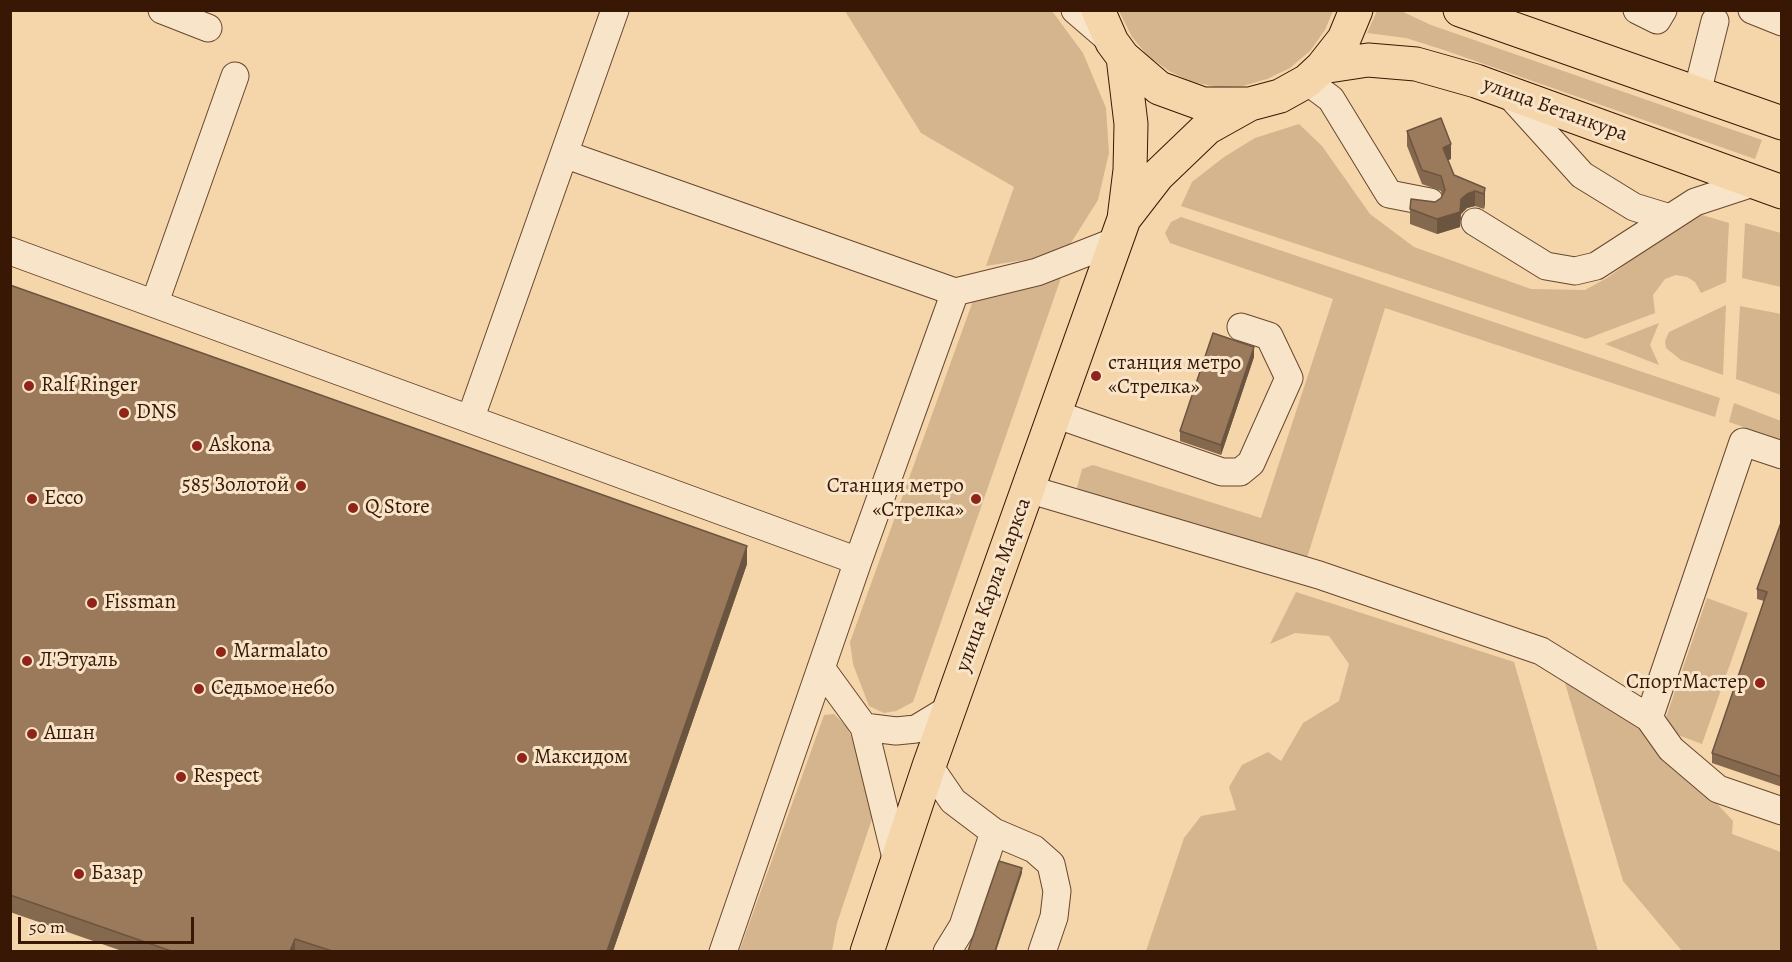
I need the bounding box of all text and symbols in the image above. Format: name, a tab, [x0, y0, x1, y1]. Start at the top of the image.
street label: улица Бетанкура	[1479, 72, 1631, 148]
place label: станция метро «Стрелка»	[1108, 351, 1241, 401]
marker: станция метро «Стрелка»	[1089, 369, 1103, 383]
place label: Ralf Ringer	[41, 373, 137, 399]
marker: Ralf Ringer	[22, 379, 36, 393]
place label: DNS	[136, 400, 177, 426]
marker: DNS	[117, 406, 131, 420]
place label: Askona	[209, 433, 271, 459]
marker: Askona	[190, 439, 204, 453]
place label: 585 Золотой	[182, 473, 289, 499]
place label: Станция метро «Стрелка»	[827, 474, 964, 524]
marker: 585 Золотой	[294, 479, 308, 493]
place label: Ecco	[44, 486, 84, 512]
marker: Ecco	[25, 492, 39, 506]
marker: Станция метро «Стрелка»	[969, 492, 983, 506]
place label: Q Store	[365, 495, 430, 521]
street label: улица Карла Маркса	[951, 495, 1037, 675]
marker: Q Store	[346, 501, 360, 515]
place label: Fissman	[104, 590, 176, 616]
marker: Fissman	[85, 596, 99, 610]
place label: Marmalato	[233, 639, 328, 665]
marker: Marmalato	[214, 645, 228, 659]
place label: Л'Этуаль	[39, 648, 117, 674]
marker: Л'Этуаль	[20, 654, 34, 668]
place label: СпортМастер	[1626, 670, 1748, 696]
place label: Седьмое небо	[211, 676, 335, 702]
marker: СпортМастер	[1753, 676, 1767, 690]
marker: Седьмое небо	[192, 682, 206, 696]
place label: Ашан	[44, 721, 95, 747]
marker: Ашан	[25, 727, 39, 741]
place label: Максидом	[534, 745, 628, 771]
marker: Максидом	[515, 751, 529, 765]
place label: Respect	[193, 764, 259, 790]
marker: Respect	[174, 770, 188, 784]
place label: Базар	[91, 861, 143, 887]
marker: Базар	[72, 867, 86, 881]
scale bar	[21, 905, 196, 943]
text: 50 m	[29, 915, 65, 939]

